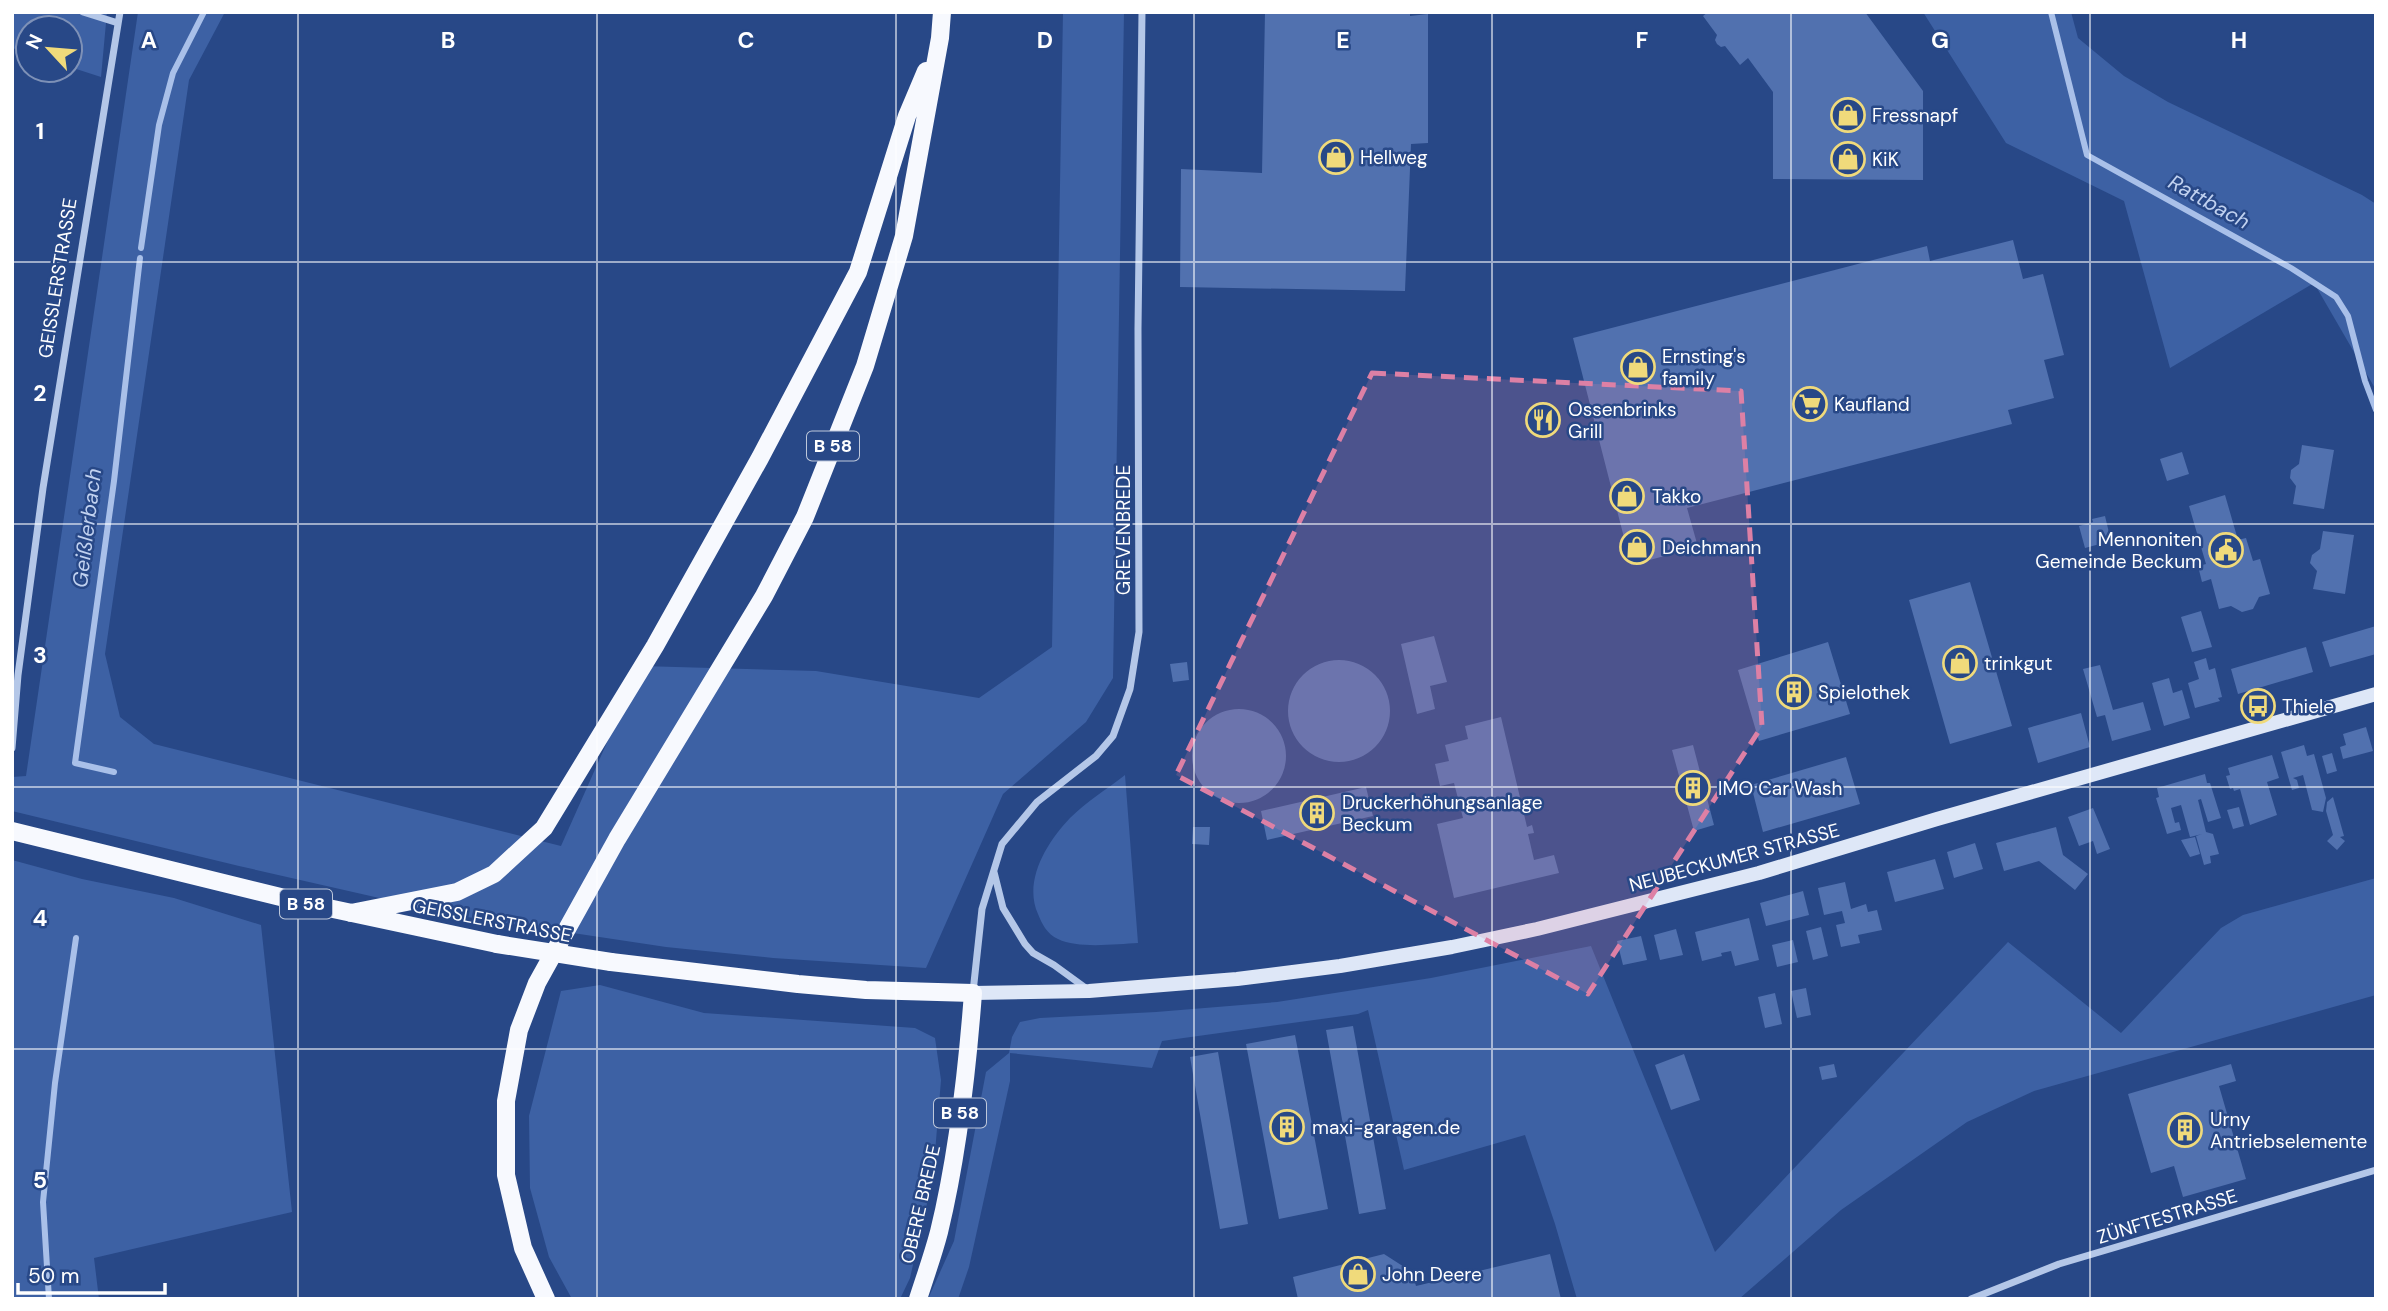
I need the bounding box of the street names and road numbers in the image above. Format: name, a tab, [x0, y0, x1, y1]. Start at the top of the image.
street label: GEISSLERSTRASSE	[32, 196, 82, 360]
road number: B 58	[807, 432, 859, 461]
street label: GREVENBREDE	[1111, 465, 1136, 595]
street label: NEUBECKUMER STRASSE	[1626, 817, 1842, 898]
road number: B 58	[280, 890, 332, 918]
street label: GEISSLERSTRASSE	[410, 893, 574, 948]
road number: B 58	[934, 1098, 986, 1128]
street label: OBERE BREDE	[895, 1142, 946, 1266]
street label: ZÜNFTESTRASSE	[2094, 1183, 2240, 1250]

